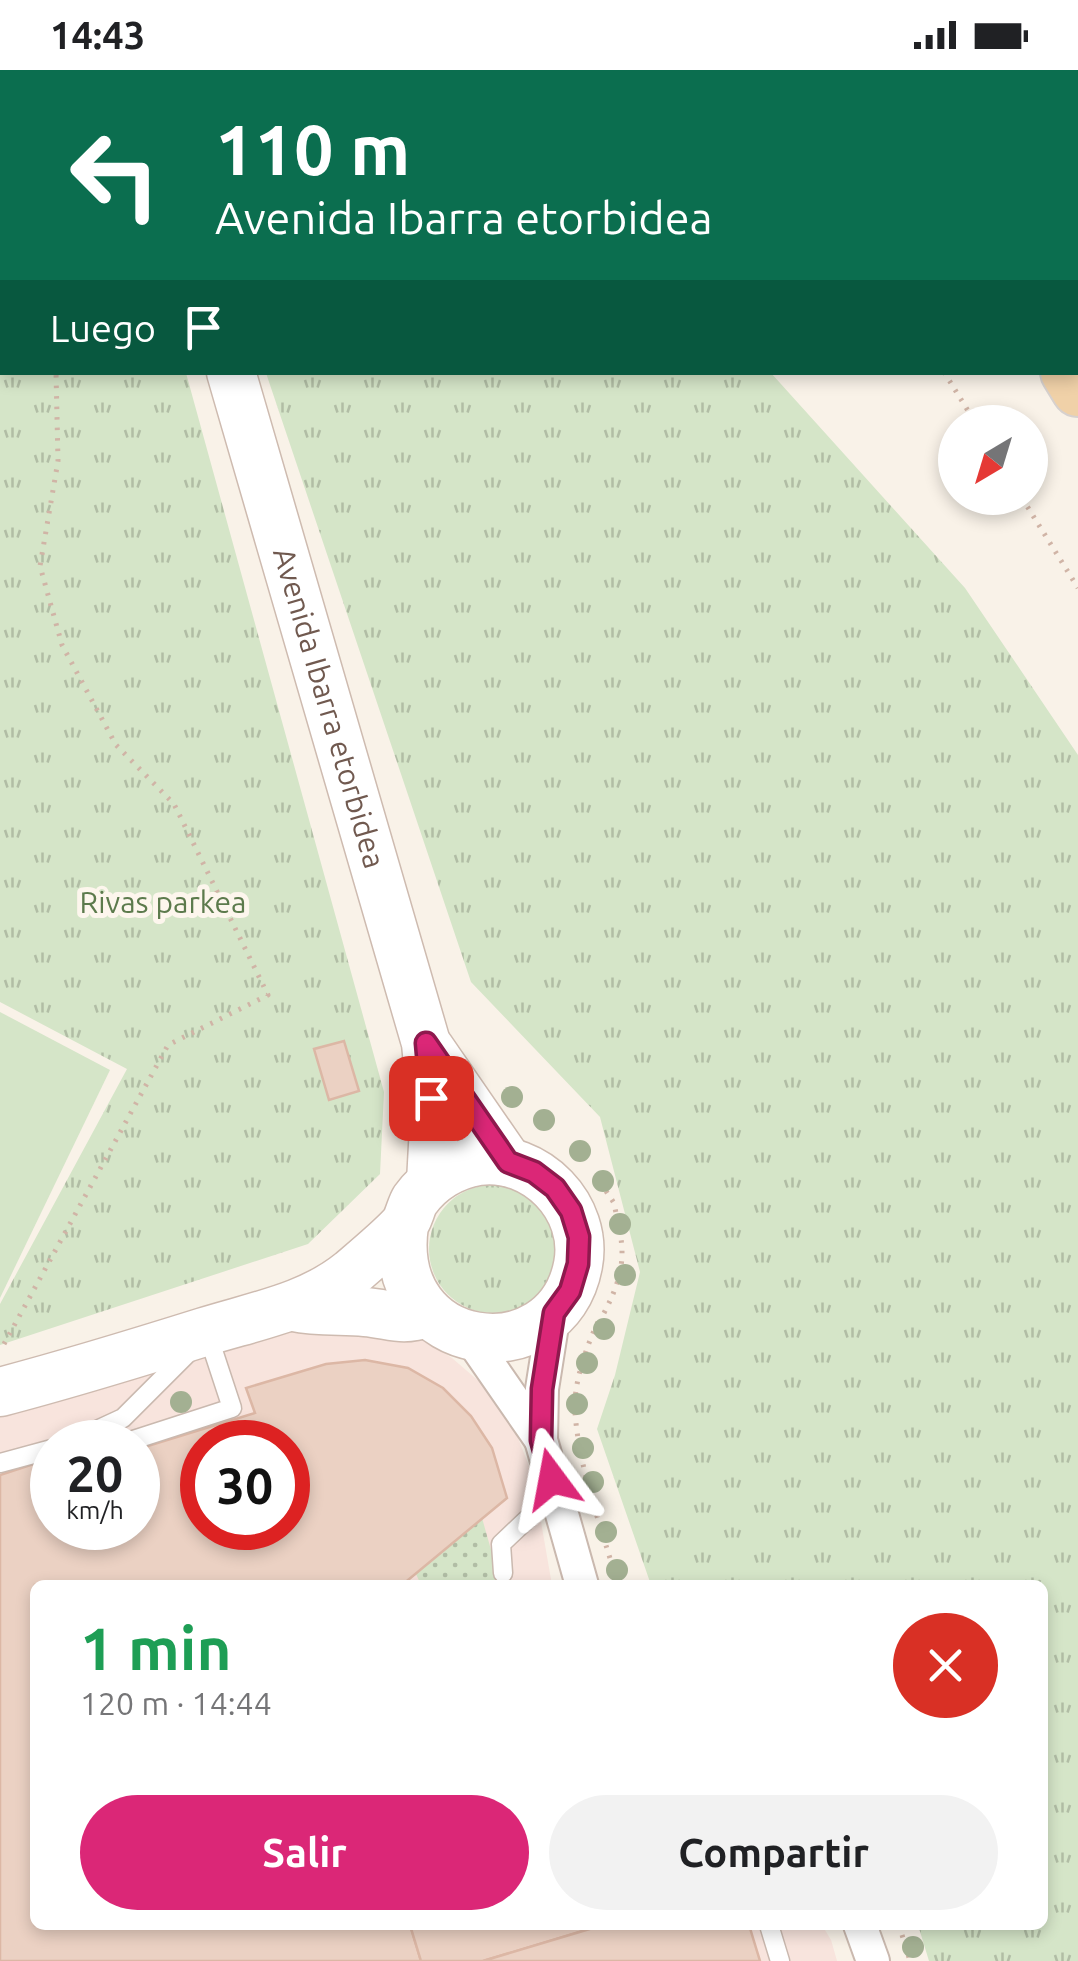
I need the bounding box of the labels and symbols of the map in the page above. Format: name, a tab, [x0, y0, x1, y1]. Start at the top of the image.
north arrow	[938, 405, 1048, 515]
street label: Avenida Ibarra etorbidea	[267, 544, 392, 872]
park label: Rivas parkea	[80, 885, 246, 919]
pin	[389, 1056, 474, 1141]
speed limit sign: 30	[180, 1420, 310, 1550]
position arrow	[500, 1427, 604, 1531]

